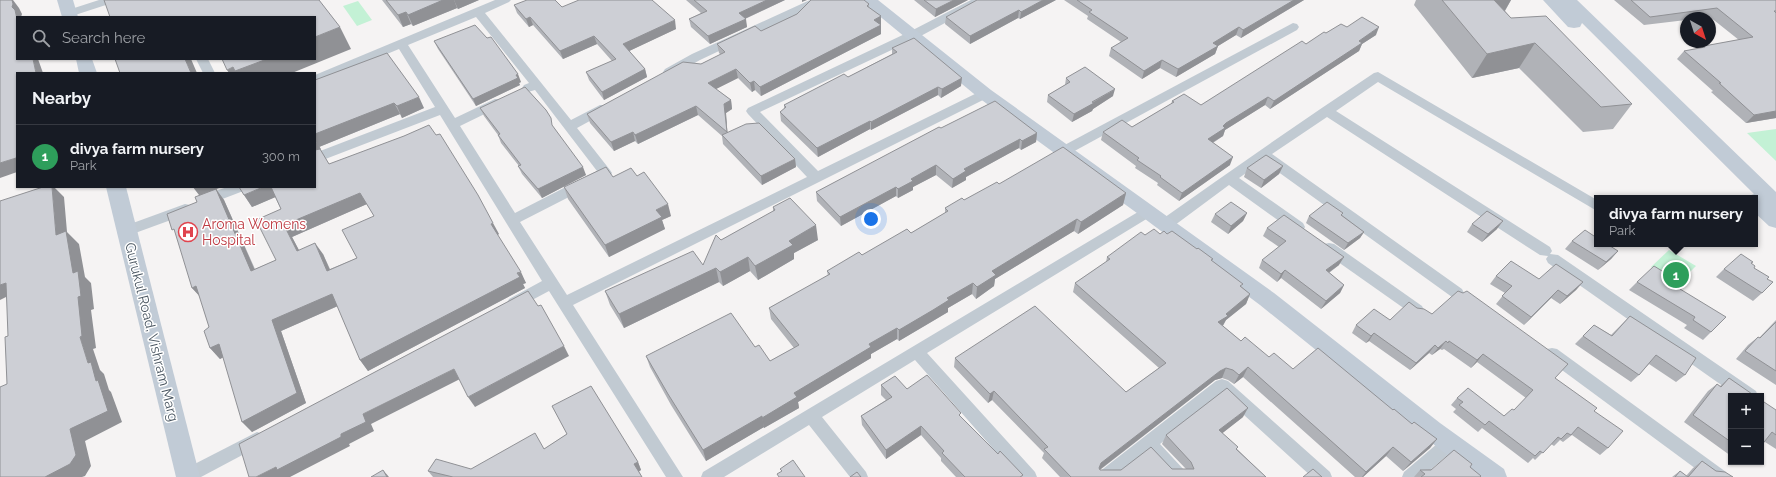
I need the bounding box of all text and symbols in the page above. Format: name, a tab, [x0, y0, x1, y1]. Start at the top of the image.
north arrow	[1680, 12, 1716, 48]
search box	[16, 16, 316, 60]
icon: search	[30, 27, 52, 49]
text: Search here	[62, 29, 145, 47]
text: Nearby	[32, 88, 91, 108]
text: divya farm nursery	[70, 140, 204, 158]
text: 1	[42, 149, 48, 164]
text: 300 m	[262, 149, 300, 164]
text: Park	[70, 158, 97, 173]
popup	[1594, 195, 1758, 247]
text: divya farm nursery	[1609, 205, 1743, 223]
your location	[861, 209, 881, 229]
place label: Aroma Womens Hospital	[202, 216, 306, 248]
hospital icon: Aroma Womens Hospital	[177, 221, 199, 243]
text: Park	[1609, 223, 1636, 238]
street label: Gurukul Road, Vishram Marg	[122, 241, 182, 423]
pin: 1	[1663, 260, 1689, 290]
map controls	[1728, 393, 1764, 465]
button: +	[1728, 393, 1764, 429]
button: −	[1728, 429, 1764, 465]

